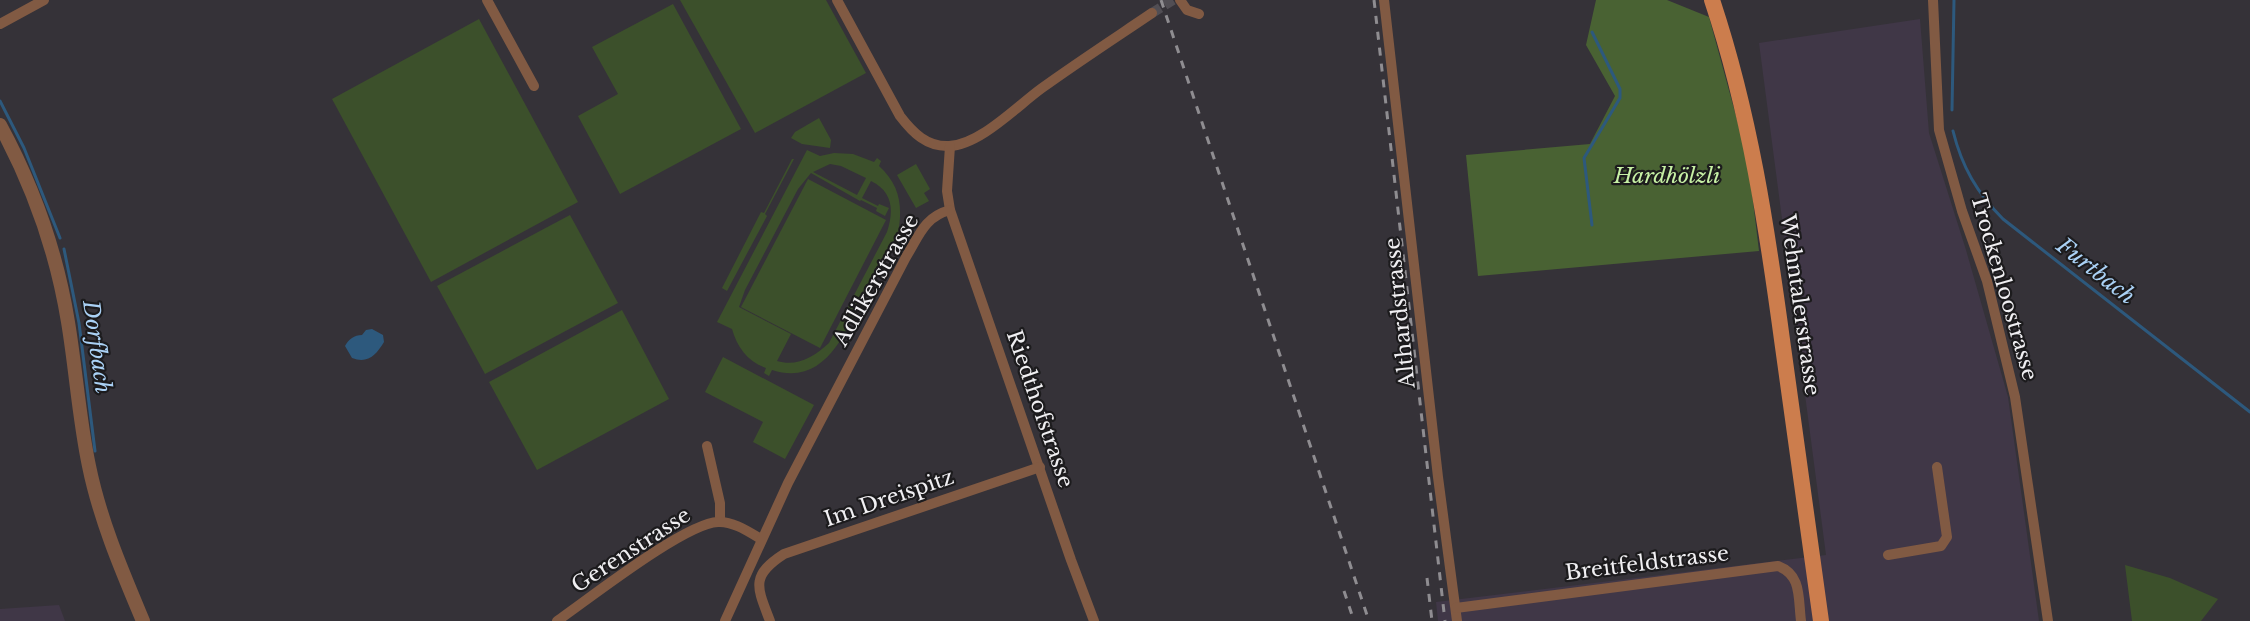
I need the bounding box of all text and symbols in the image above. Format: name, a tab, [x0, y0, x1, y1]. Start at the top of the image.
park label: Hardhölzli	[1613, 163, 1721, 189]
street label: Trockenloostrasse	[1965, 191, 2043, 383]
street label: Adlikerstrasse	[827, 209, 924, 352]
street label: Wehntalerstrasse	[1774, 212, 1826, 397]
water label: Furtbach	[2051, 231, 2141, 310]
street label: Althardstrasse	[1379, 236, 1421, 391]
water label: Dorfbach	[77, 298, 117, 395]
street label: Riedthofstrasse	[1001, 327, 1079, 491]
street label: Im Dreispitz	[821, 464, 957, 532]
street label: Gerenstrasse	[567, 502, 695, 598]
street label: Breitfeldstrasse	[1564, 540, 1730, 586]

